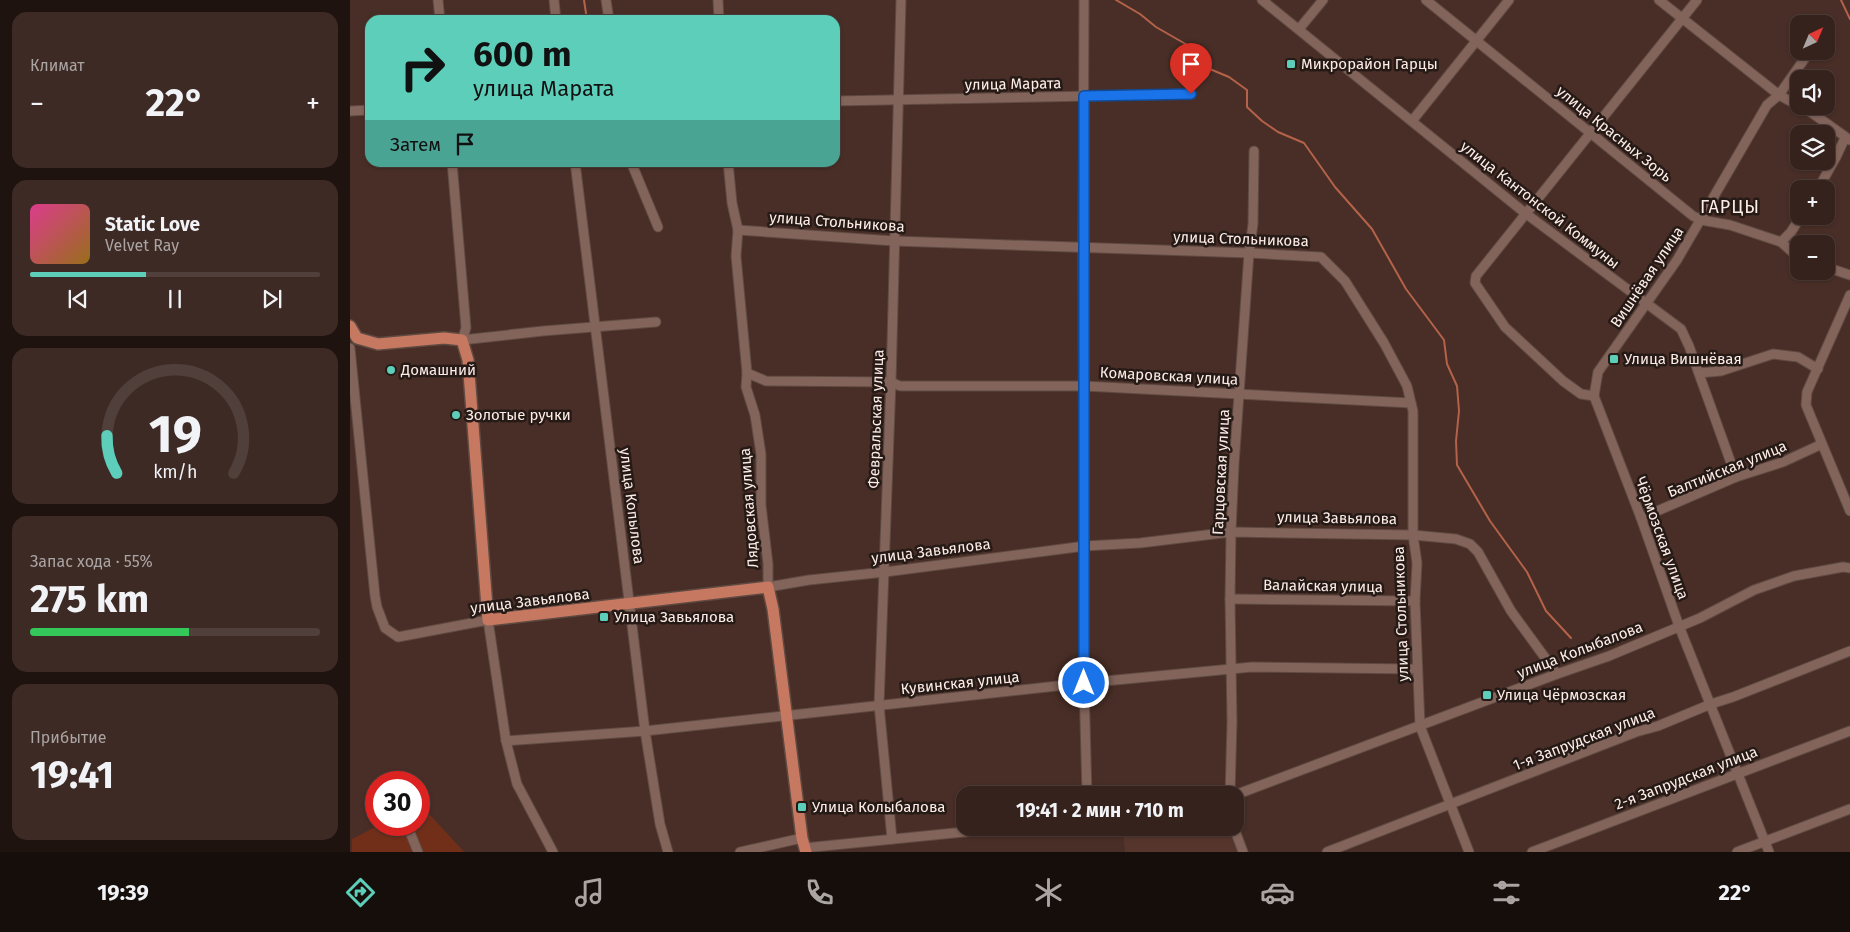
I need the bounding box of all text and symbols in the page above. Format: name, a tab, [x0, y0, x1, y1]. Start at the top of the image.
north arrow	[1790, 15, 1835, 60]
map controls	[1790, 15, 1835, 280]
text: 600 m	[473, 33, 572, 75]
icon: right	[390, 35, 455, 100]
pin	[1170, 43, 1212, 94]
icon: arrive	[1177, 50, 1205, 78]
place label: Микрорайон Гарцы	[1301, 55, 1438, 73]
text: Климат	[30, 56, 85, 75]
marker: Микрорайон Гарцы	[1285, 58, 1297, 70]
button: sound	[1790, 70, 1835, 115]
street label: улица Марата	[965, 74, 1061, 94]
text: улица Марата	[473, 75, 615, 102]
text: 22°	[145, 80, 205, 126]
street label: улица Красных Зорь	[1553, 82, 1675, 186]
text: −	[30, 87, 44, 120]
text: +	[306, 87, 320, 120]
button: layers	[1790, 125, 1835, 170]
icon: arrive	[451, 130, 479, 158]
text: Затем	[390, 133, 441, 156]
street label: улица Кантонской Коммуны	[1457, 137, 1623, 273]
button: +	[1790, 180, 1835, 225]
district label: ГАРЦЫ	[1700, 196, 1760, 218]
street label: улица Стольникова	[769, 208, 905, 236]
text: Static Love	[105, 213, 200, 236]
street label: Вишнёвая улица	[1607, 223, 1687, 331]
street label: улица Стольникова	[1173, 228, 1309, 250]
button: −	[1790, 235, 1835, 280]
text: Velvet Ray	[105, 236, 179, 255]
icon: previous	[64, 285, 92, 313]
icon: pause	[161, 285, 189, 313]
icon: next	[258, 285, 286, 313]
street label: Февральская улица	[865, 349, 887, 489]
place label: Улица Вишнёвая	[1624, 350, 1742, 368]
marker: Улица Вишнёвая	[1608, 353, 1620, 365]
place label: Домашний	[400, 361, 476, 379]
street label: Комаровская улица	[1099, 363, 1239, 389]
marker: Домашний	[385, 364, 397, 376]
text: 19	[148, 403, 202, 466]
place label: Золотые ручки	[466, 406, 571, 424]
marker: Золотые ручки	[450, 409, 462, 421]
street label: Гарцовская улица	[1209, 409, 1233, 535]
street label: Балтийская улица	[1665, 437, 1789, 501]
street label: улица Копылова	[616, 447, 648, 565]
street label: Лядовская улица	[736, 447, 762, 569]
text: km/h	[153, 461, 197, 483]
street label: Чёрмозская улица	[1631, 474, 1693, 602]
street label: улица Завьялова	[1277, 508, 1397, 528]
street label: улица Завьялова	[870, 535, 992, 567]
street label: улица Стольникова	[1390, 546, 1412, 682]
text: Запас хода · 55%	[30, 552, 153, 571]
text: 275 km	[30, 576, 149, 622]
street label: Валайская улица	[1263, 576, 1383, 596]
street label: улица Завьялова	[469, 585, 591, 617]
place label: Улица Завьялова	[614, 608, 734, 626]
marker: Улица Завьялова	[598, 611, 610, 623]
street label: улица Колыбалова	[1515, 618, 1645, 682]
position arrow	[1057, 656, 1109, 708]
street label: Кувинская улица	[900, 668, 1020, 698]
place label: Улица Чёрмозская	[1497, 686, 1626, 704]
marker: Улица Чёрмозская	[1481, 689, 1493, 701]
street label: 1-я Запрудская улица	[1510, 704, 1658, 774]
text: Прибытие	[30, 728, 106, 747]
street label: 2-я Запрудская улица	[1612, 742, 1760, 814]
text: 19:41	[30, 752, 114, 798]
speed limit sign: 30	[365, 771, 430, 836]
place label: Улица Колыбалова	[812, 798, 945, 816]
text: 19:41 · 2 мин · 710 m	[1016, 799, 1184, 822]
marker: Улица Колыбалова	[796, 801, 808, 813]
icon: directions	[343, 875, 378, 910]
icon: music	[572, 875, 607, 910]
icon: phone	[802, 875, 837, 910]
icon: climate	[1031, 875, 1066, 910]
icon: car	[1260, 875, 1295, 910]
icon: filters	[1489, 875, 1524, 910]
text: 19:39	[97, 879, 149, 906]
text: 22°	[1719, 879, 1753, 906]

